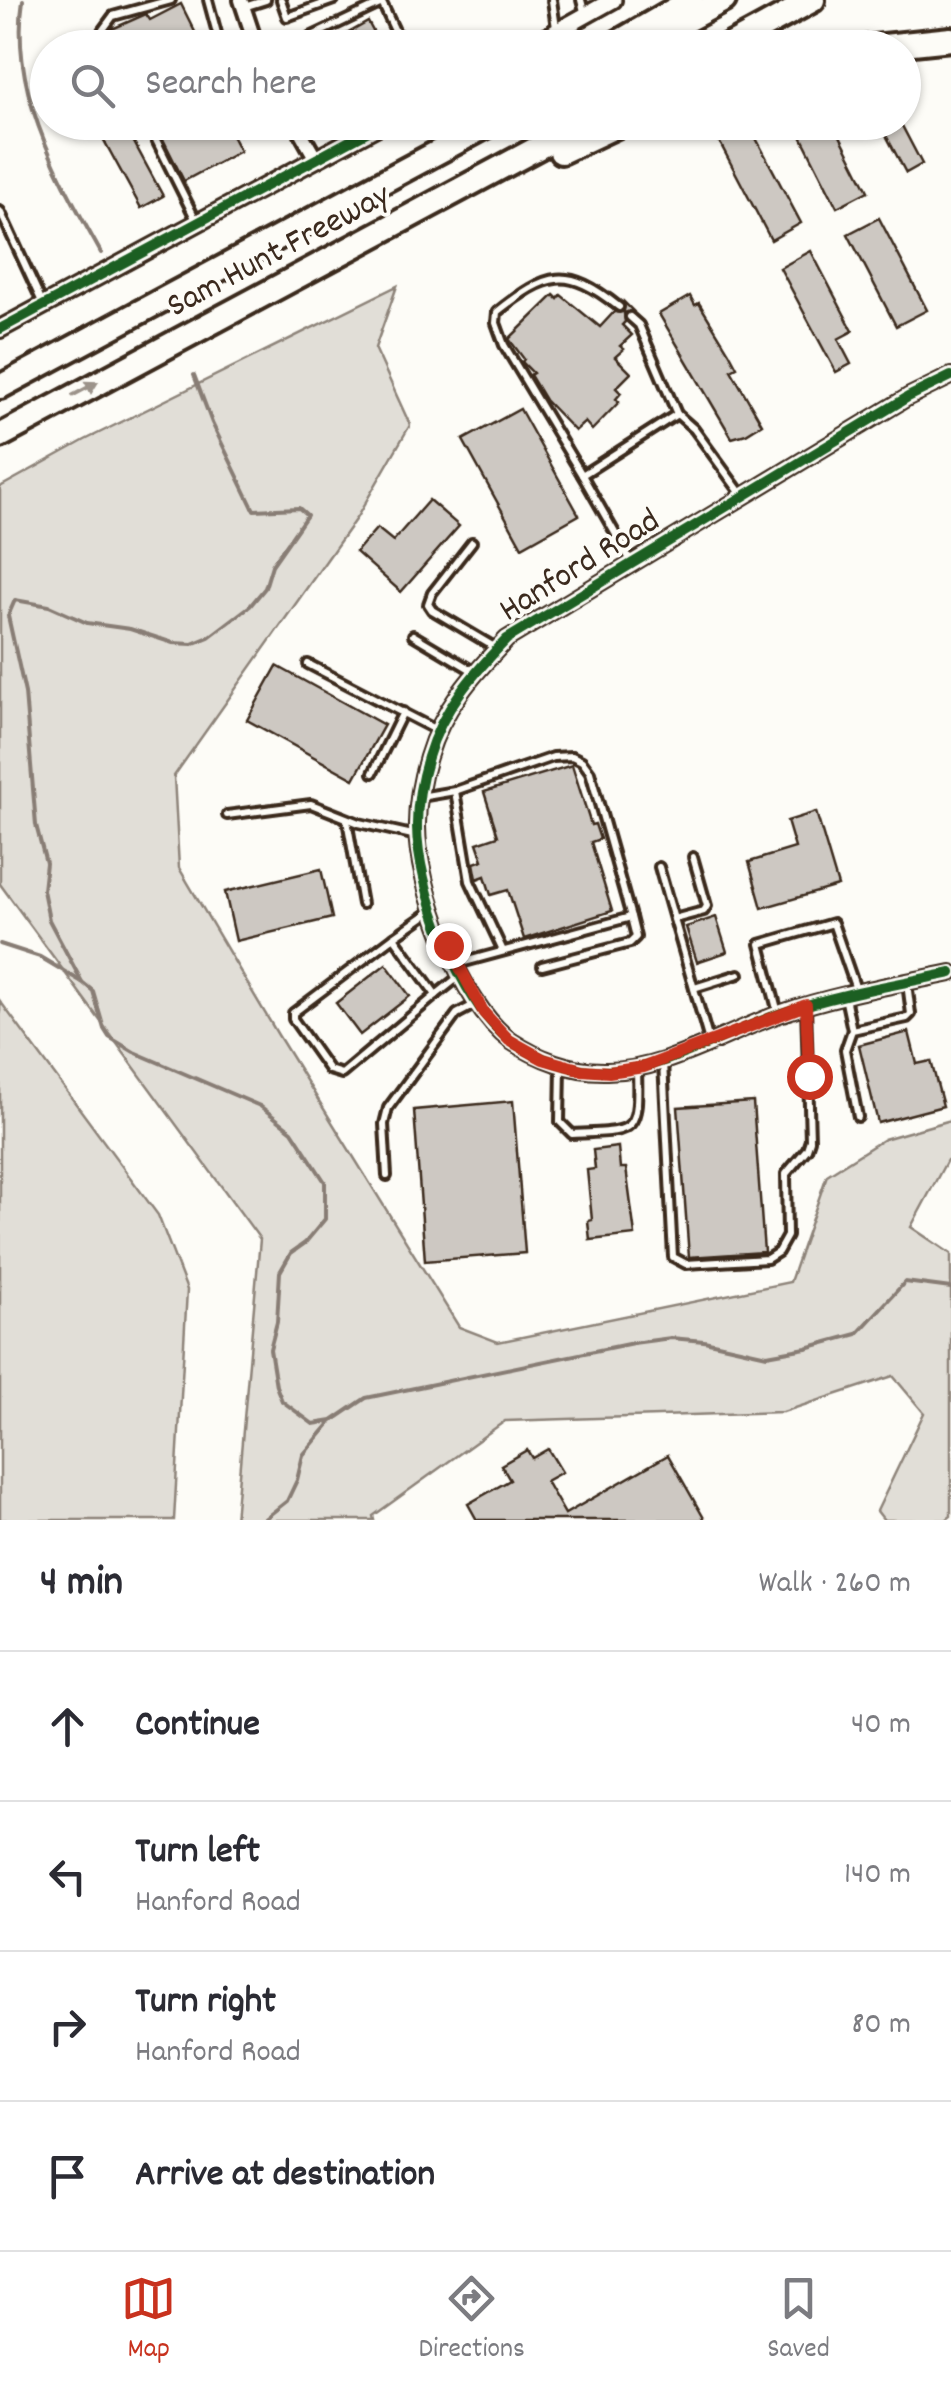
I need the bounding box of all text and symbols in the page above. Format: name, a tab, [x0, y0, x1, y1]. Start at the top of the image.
search box	[30, 30, 921, 140]
icon: search	[65, 58, 120, 113]
text: Search here	[145, 58, 317, 113]
street label: Sam Hunt Freeway	[159, 172, 401, 332]
one-way arrow	[71, 381, 100, 398]
street label: Hanford Road	[491, 498, 671, 636]
route end	[426, 923, 472, 969]
route start	[787, 1054, 833, 1100]
text: 4 min	[40, 1555, 123, 1615]
text: Walk · 260 m	[758, 1562, 911, 1608]
icon: ahead	[40, 1699, 95, 1754]
text: Continue	[135, 1699, 260, 1754]
text: 40 m	[851, 1703, 911, 1749]
text: Turn left	[135, 1826, 260, 1881]
icon: left	[40, 1849, 95, 1904]
text: 140 m	[844, 1853, 911, 1899]
text: Hanford Road	[135, 1881, 301, 1927]
text: Turn right	[135, 1976, 276, 2031]
icon: right	[40, 1999, 95, 2054]
text: 80 m	[851, 2003, 911, 2049]
text: Hanford Road	[135, 2031, 301, 2077]
icon: arrive	[40, 2149, 95, 2204]
text: Arrive at destination	[135, 2149, 435, 2204]
tab: Map	[121, 2271, 176, 2371]
tab: Directions	[419, 2271, 525, 2371]
tab: Saved	[767, 2271, 830, 2371]

